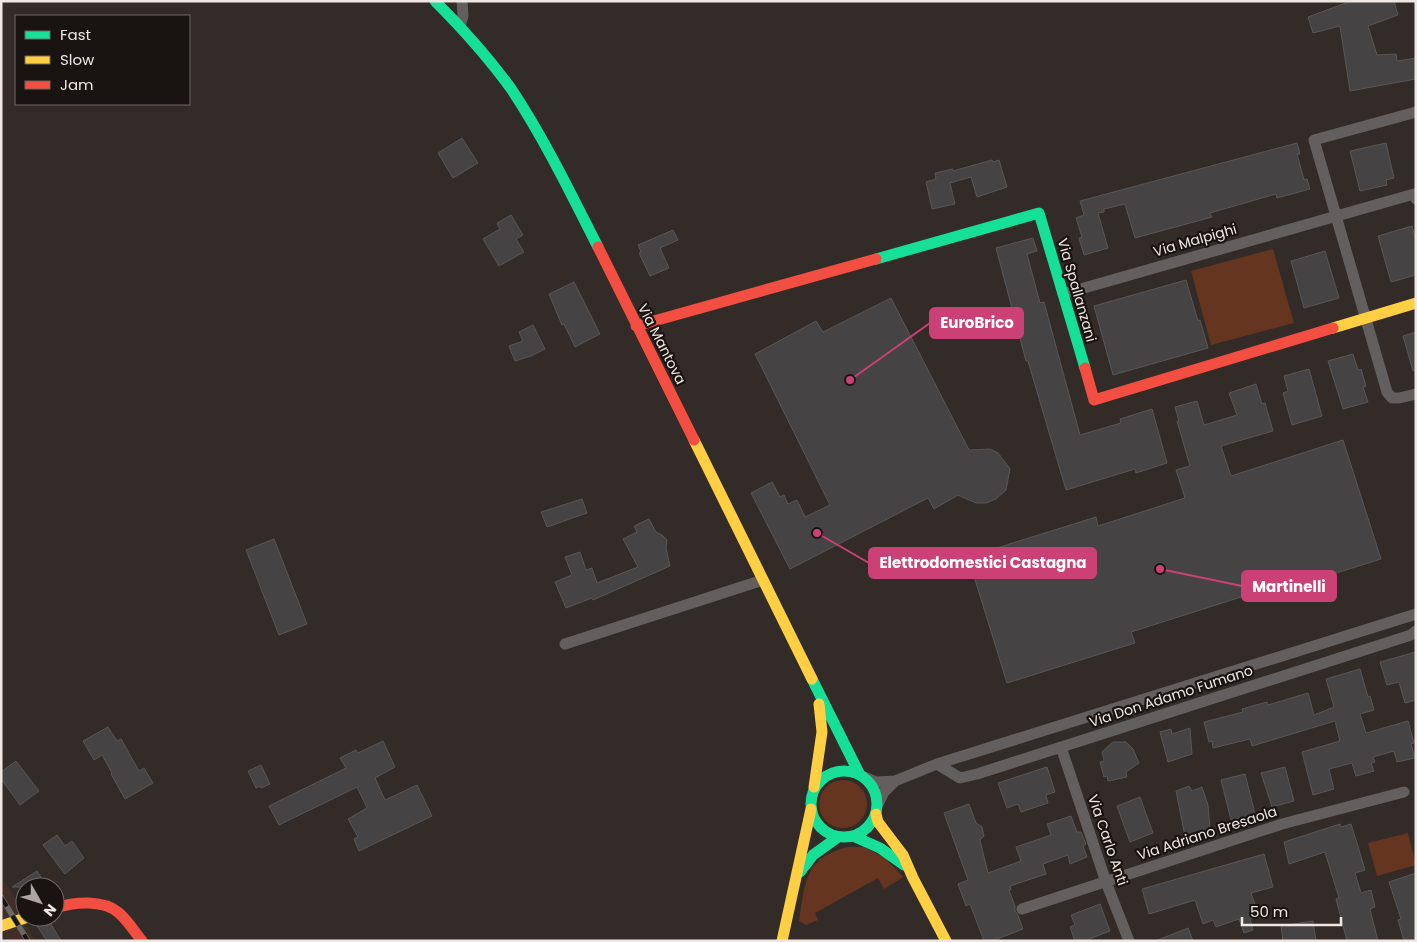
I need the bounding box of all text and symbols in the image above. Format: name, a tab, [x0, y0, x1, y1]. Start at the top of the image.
legend	[15, 15, 190, 105]
text: Fast	[60, 24, 91, 45]
text: Slow	[60, 49, 95, 70]
text: Jam	[60, 74, 94, 95]
street label: Via Malpighi	[1151, 219, 1239, 261]
street label: Via Spallanzani	[1053, 236, 1101, 344]
street label: Via Mantova	[633, 300, 691, 388]
callout: EuroBrico	[930, 308, 1023, 338]
text: EuroBrico	[940, 312, 1014, 333]
callout: Elettrodomestici Castagna	[869, 548, 1096, 578]
text: Elettrodomestici Castagna	[879, 552, 1087, 573]
callout: Martinelli	[1242, 571, 1336, 601]
text: Martinelli	[1252, 576, 1326, 597]
street label: Via Don Adamo Fumano	[1087, 660, 1255, 732]
street label: Via Carlo Anti	[1083, 792, 1133, 888]
street label: Via Adriano Bresaola	[1135, 801, 1279, 865]
north arrow	[15, 877, 65, 927]
scale bar	[1242, 894, 1341, 926]
text: N	[39, 900, 61, 921]
text: 50 m	[1250, 901, 1288, 922]

